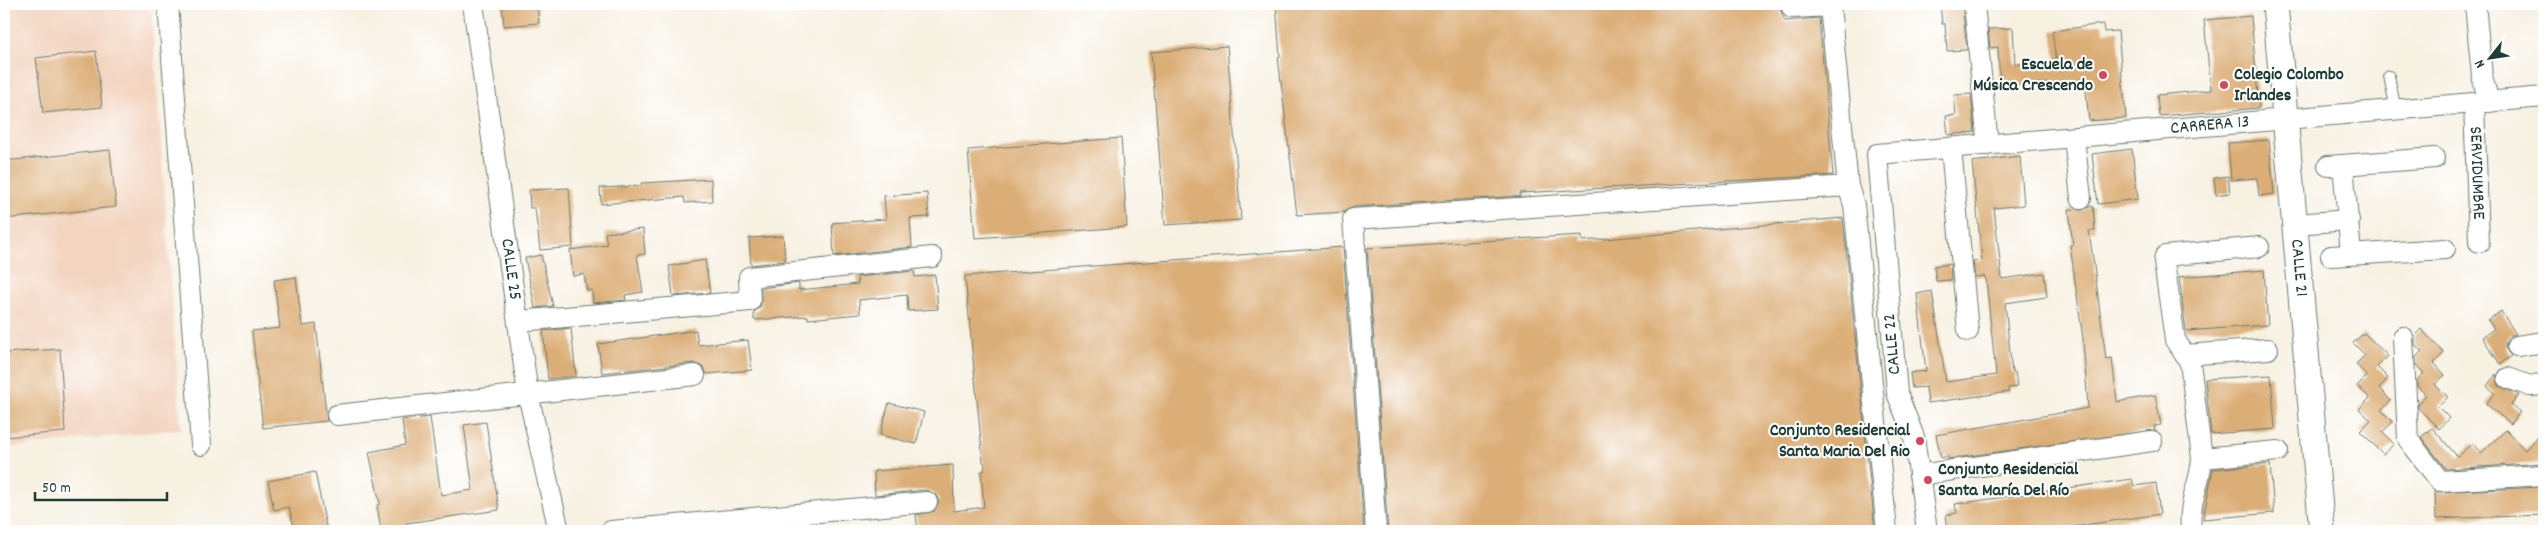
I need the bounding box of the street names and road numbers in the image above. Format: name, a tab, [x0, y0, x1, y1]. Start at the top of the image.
street label: CARRERA 13	[2169, 110, 2250, 141]
street label: SERVIDUMBRE	[2462, 126, 2491, 220]
street label: CALLE 25	[494, 237, 527, 302]
street label: CALLE 21	[2284, 238, 2314, 298]
street label: CALLE 22	[1878, 312, 1908, 376]

